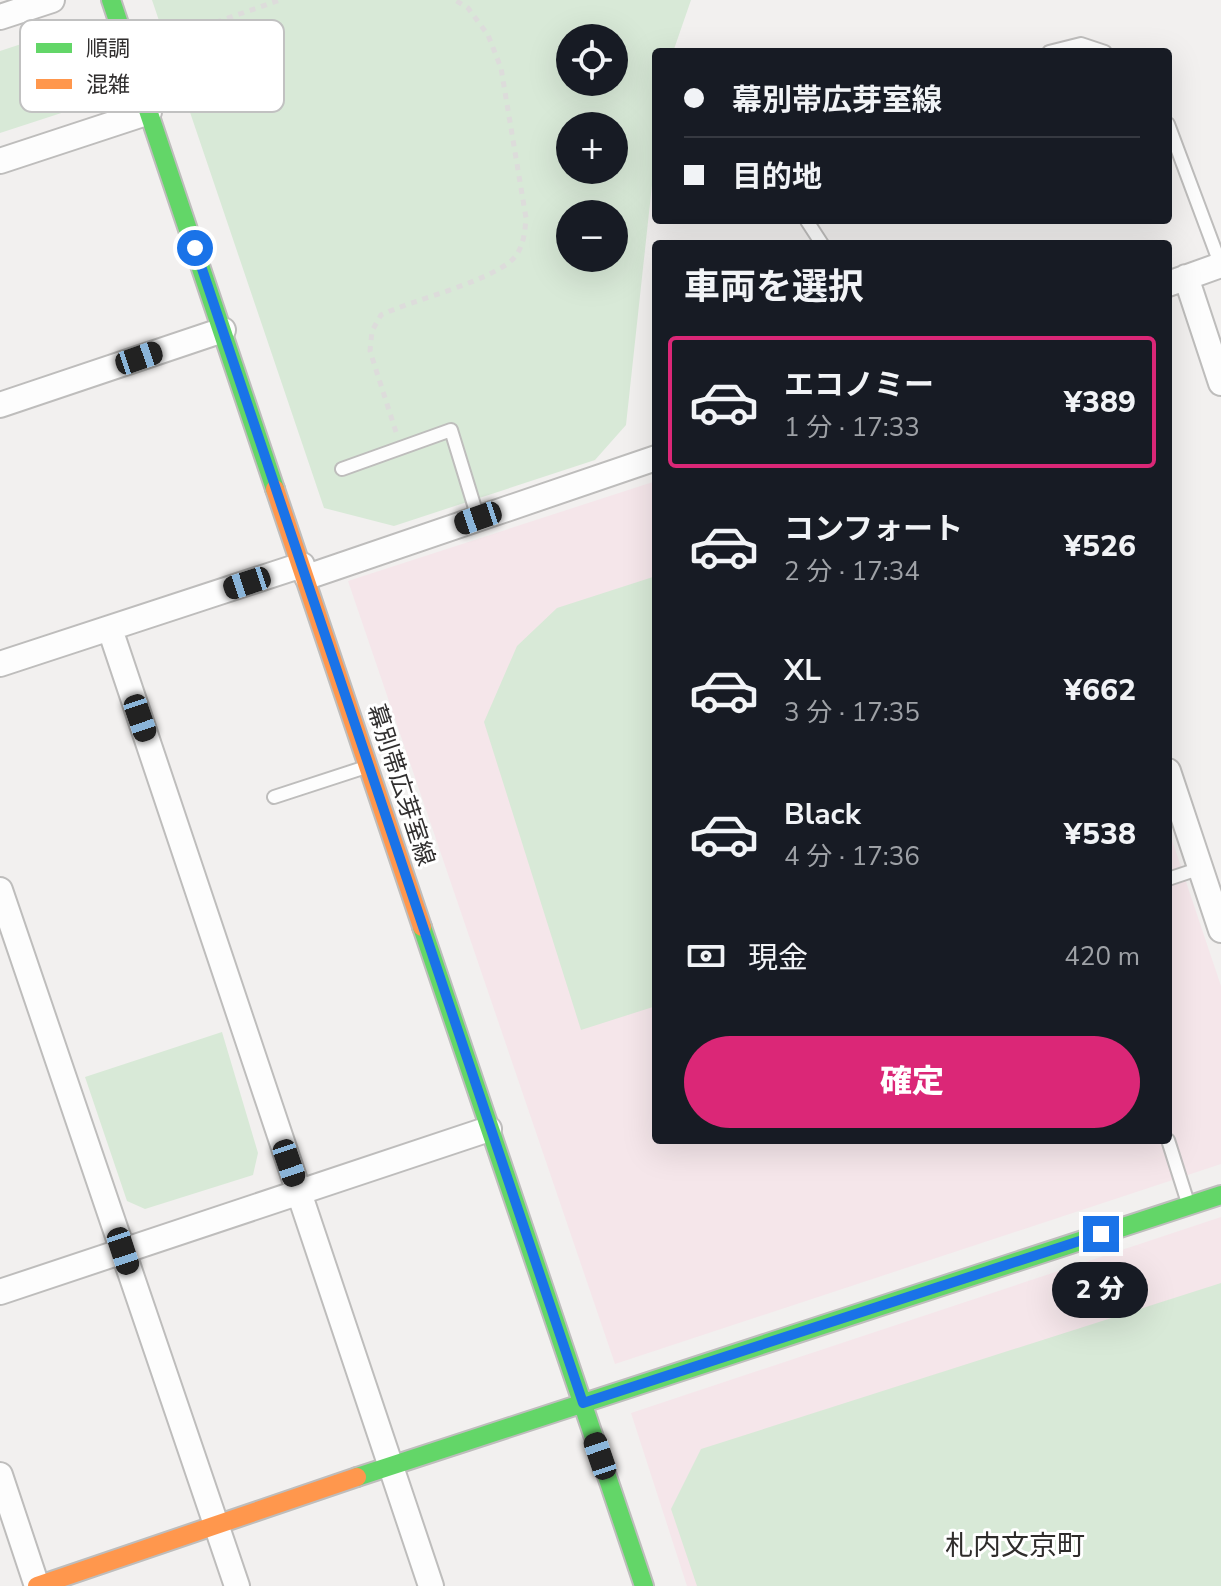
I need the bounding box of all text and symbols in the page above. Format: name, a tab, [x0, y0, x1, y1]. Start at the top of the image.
legend	[20, 20, 284, 112]
map controls	[556, 24, 628, 272]
button: locate	[556, 24, 628, 96]
text: 順調	[86, 34, 130, 64]
text: 混雑	[86, 70, 130, 100]
text: 幕別帯広芽室線	[732, 80, 942, 121]
button: +	[556, 112, 628, 184]
text: 目的地	[732, 157, 822, 198]
button: −	[556, 200, 628, 272]
route start	[177, 230, 213, 266]
text: 車両を選択	[684, 263, 864, 312]
car	[112, 339, 166, 377]
text: エコノミー	[784, 365, 934, 406]
icon: car	[688, 366, 760, 438]
text: ¥389	[1064, 382, 1136, 423]
text: 1 分 · 17:33	[784, 410, 920, 445]
car	[451, 499, 505, 537]
text: コンフォート	[784, 509, 963, 550]
icon: car	[688, 510, 760, 582]
text: ¥526	[1064, 526, 1136, 567]
text: 2 分 · 17:34	[784, 554, 920, 589]
car	[220, 564, 274, 602]
text: XL	[784, 650, 821, 691]
icon: car	[688, 654, 760, 726]
text: ¥662	[1064, 670, 1136, 711]
car	[121, 691, 159, 745]
text: 3 分 · 17:35	[784, 695, 920, 730]
street label: 幕別帯広芽室線	[360, 700, 442, 870]
text: Black	[784, 794, 861, 835]
icon: car	[688, 798, 760, 870]
text: ¥538	[1064, 814, 1136, 855]
text: 4 分 · 17:36	[784, 839, 920, 874]
icon: cash	[684, 934, 728, 978]
text: 現金	[748, 938, 808, 979]
text: 420 m	[1064, 939, 1140, 974]
button: 確定	[684, 1036, 1140, 1128]
car	[270, 1136, 308, 1190]
route end	[1083, 1216, 1119, 1252]
car	[104, 1224, 142, 1278]
callout: 2 分	[1053, 1262, 1149, 1318]
text: 2 分	[1076, 1272, 1124, 1307]
car	[581, 1429, 619, 1483]
district label: 札内文京町	[945, 1527, 1085, 1565]

